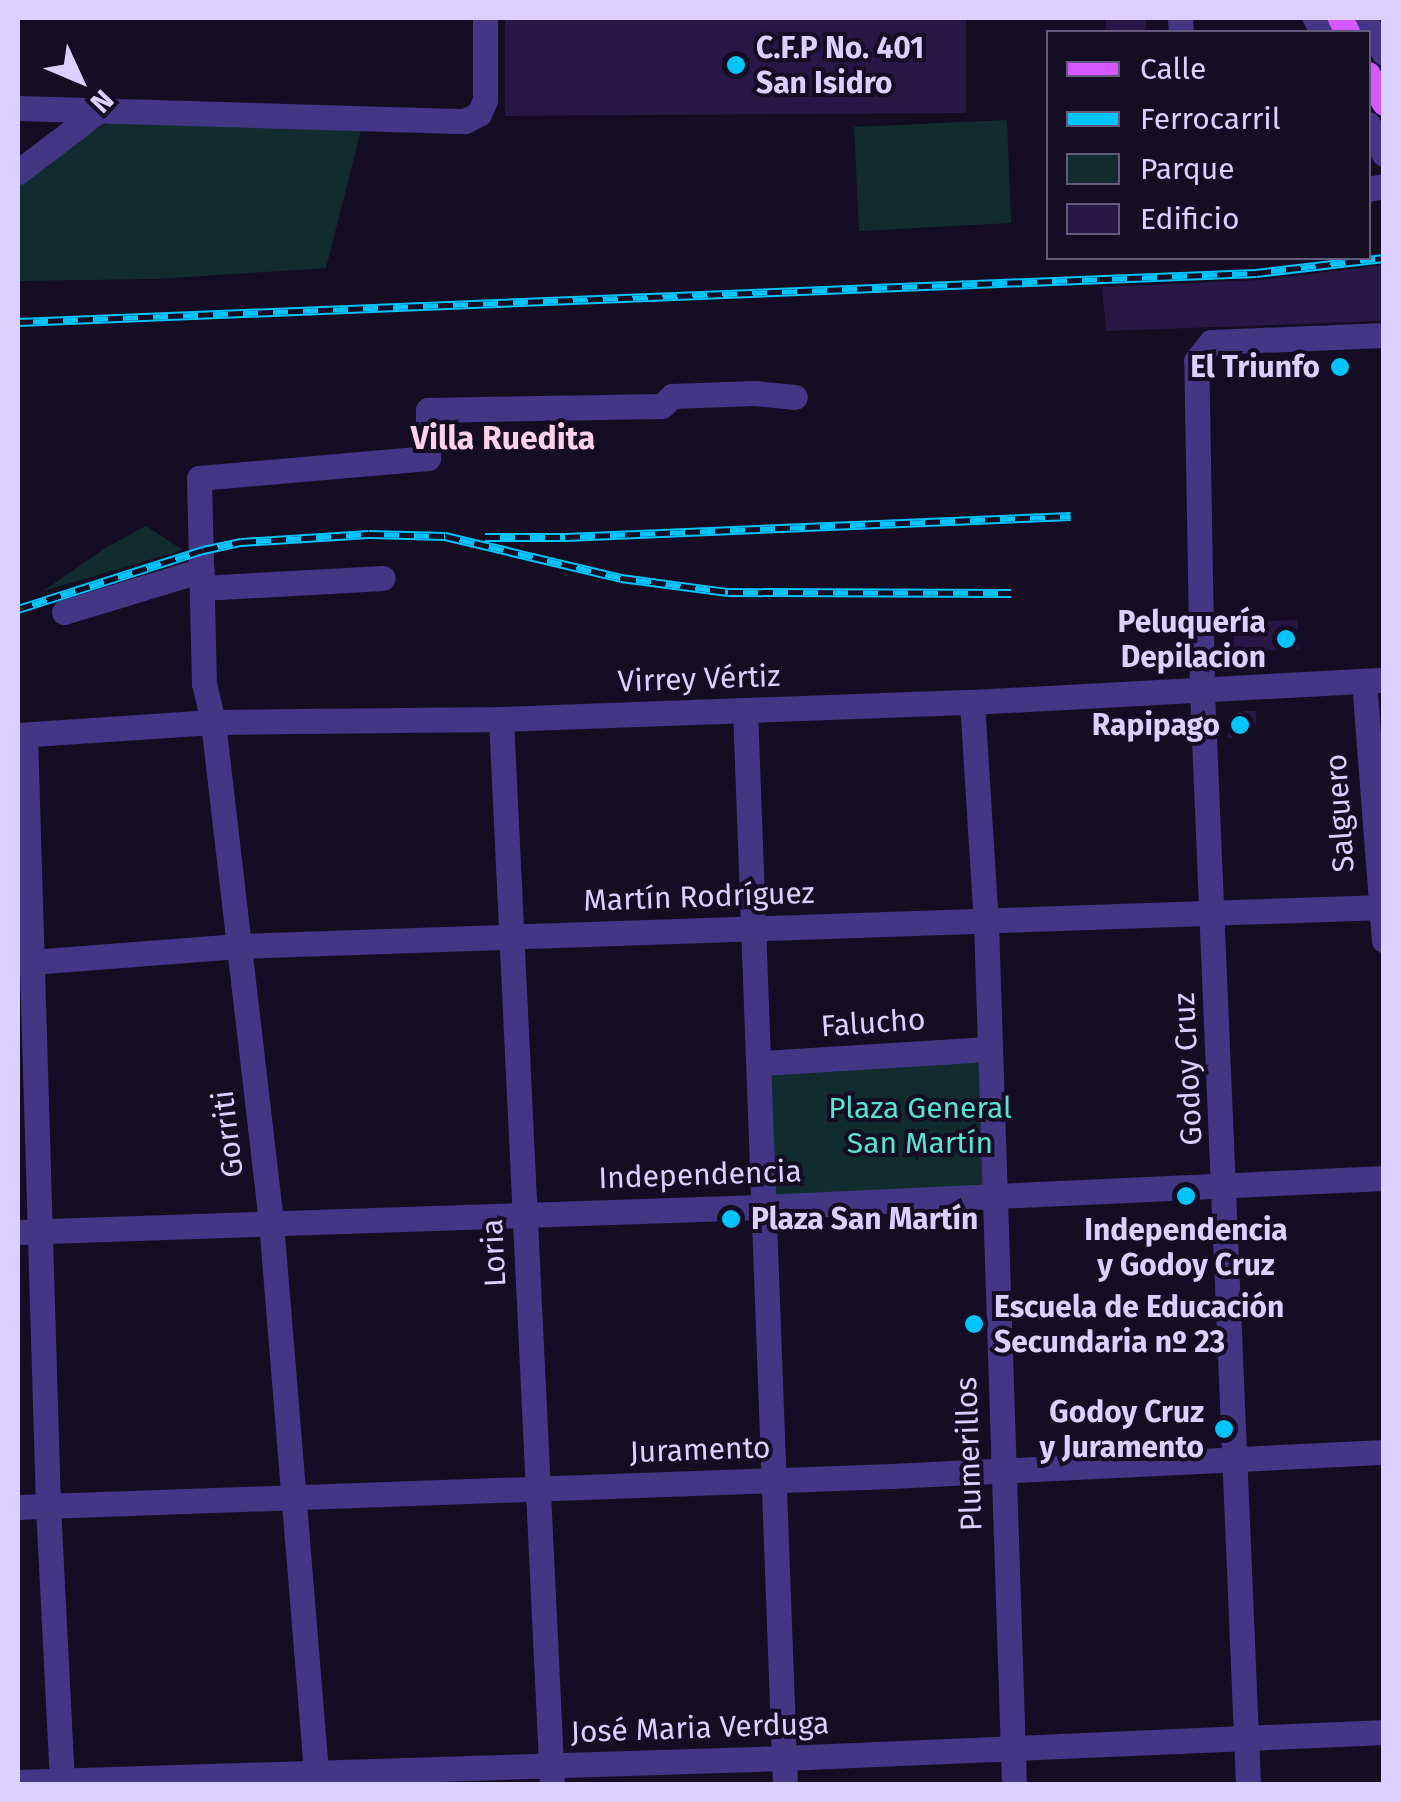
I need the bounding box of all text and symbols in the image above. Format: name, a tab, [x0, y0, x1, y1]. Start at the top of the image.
north arrow	[30, 30, 130, 130]
place label: C.F.P No. 401 San Isidro	[756, 30, 924, 100]
legend	[1046, 30, 1371, 260]
text: Calle	[1140, 51, 1206, 87]
marker: C.F.P No. 401 San Isidro	[725, 54, 747, 76]
text: N	[84, 83, 120, 119]
text: Ferrocarril	[1140, 101, 1281, 137]
text: Parque	[1140, 151, 1235, 187]
text: Edificio	[1140, 201, 1239, 237]
place label: El Triunfo	[1190, 349, 1320, 385]
marker: El Triunfo	[1329, 356, 1351, 378]
district label: Villa Ruedita	[411, 419, 595, 457]
place label: Peluquería Depilacion	[1118, 604, 1266, 674]
marker: Peluquería Depilacion	[1275, 628, 1297, 650]
street label: Virrey Vértiz	[617, 658, 781, 700]
place label: Rapipago	[1092, 707, 1220, 743]
marker: Rapipago	[1229, 714, 1251, 736]
street label: Salguero	[1318, 753, 1362, 873]
street label: Martín Rodríguez	[583, 875, 815, 919]
street label: Godoy Cruz	[1166, 992, 1210, 1146]
street label: Falucho	[820, 1001, 926, 1045]
street label: Gorriti	[205, 1088, 251, 1180]
park label: Plaza General San Martín	[828, 1090, 1012, 1160]
street label: Independencia	[598, 1153, 802, 1197]
marker: Independencia y Godoy Cruz	[1175, 1185, 1197, 1207]
place label: Plaza San Martín	[751, 1201, 978, 1237]
marker: Plaza San Martín	[720, 1208, 742, 1230]
place label: Independencia y Godoy Cruz	[1084, 1212, 1288, 1282]
street label: Loria	[474, 1218, 514, 1288]
place label: Escuela de Educación Secundaria nº 23	[994, 1289, 1284, 1360]
marker: Escuela de Educación Secundaria nº 23	[963, 1313, 985, 1335]
street label: Plumerillos	[948, 1376, 990, 1532]
place label: Godoy Cruz y Juramento	[1039, 1394, 1204, 1464]
marker: Godoy Cruz y Juramento	[1213, 1418, 1235, 1440]
street label: Juramento	[629, 1430, 771, 1470]
street label: José Maria Verduga	[570, 1705, 830, 1751]

